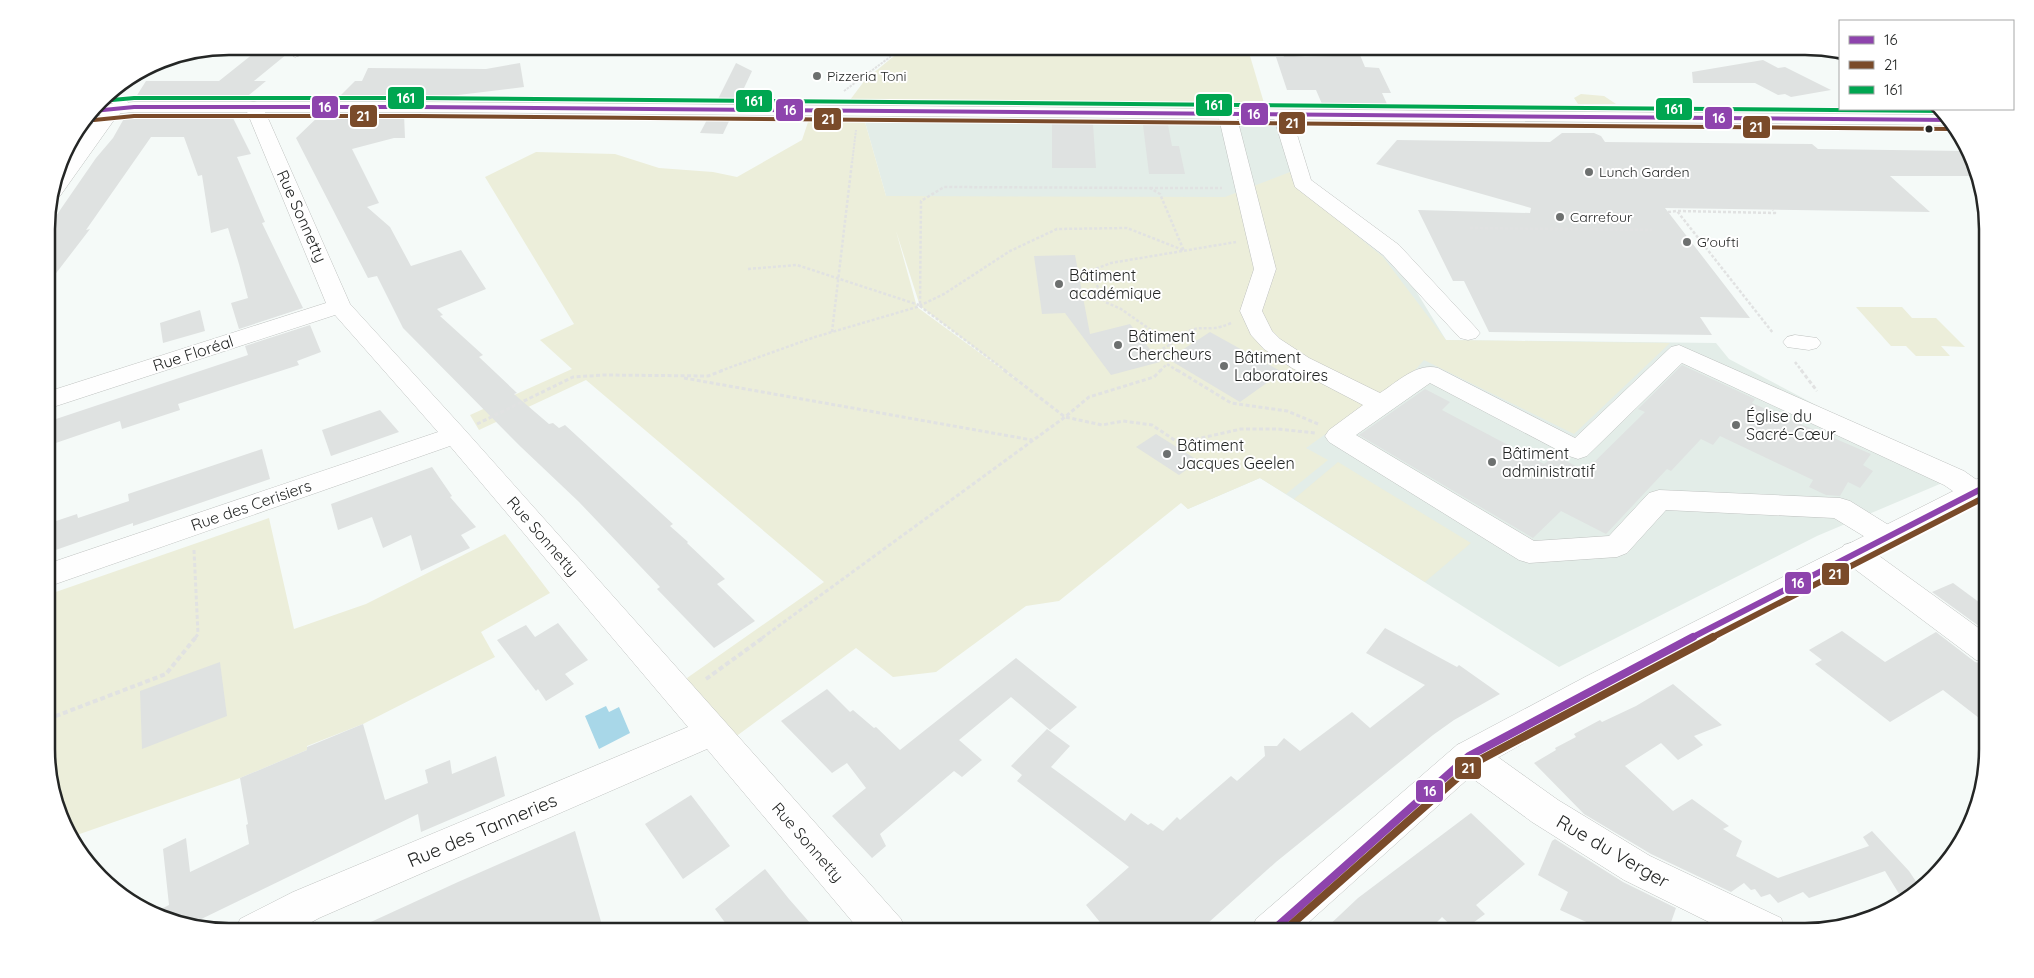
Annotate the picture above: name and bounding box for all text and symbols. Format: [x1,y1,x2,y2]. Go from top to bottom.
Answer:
legend [1839,20,2014,110]
text: 16 [1884,30,1898,49]
text: 21 [1884,55,1898,74]
place label: Pizzeria Toni [827,67,907,85]
marker: Pizzeria Toni [811,70,823,82]
text: 161 [1884,80,1903,99]
line badge: 161 [387,86,425,110]
text: 161 [397,89,415,107]
line badge: 161 [735,89,773,113]
text: 161 [745,92,763,110]
line badge: 161 [1195,93,1233,117]
line badge: 16 [311,95,339,119]
text: 161 [1205,96,1223,114]
line badge: 161 [1655,97,1693,121]
text: 16 [318,98,332,116]
line badge: 16 [775,98,804,122]
text: 161 [1665,100,1683,118]
text: 16 [783,101,797,119]
line badge: 16 [1240,102,1269,126]
line badge: 21 [349,104,378,128]
text: 16 [1247,105,1261,123]
line badge: 16 [1704,106,1733,130]
text: 21 [356,107,370,125]
line badge: 21 [813,107,842,131]
text: 16 [1712,109,1726,127]
text: 21 [821,110,835,128]
line badge: 21 [1278,111,1306,135]
text: 21 [1285,114,1299,132]
line badge: 21 [1742,115,1771,139]
text: 21 [1749,118,1763,136]
unlabelled marker [1924,124,1934,134]
place label: Lunch Garden [1599,163,1690,181]
marker: Lunch Garden [1583,166,1595,178]
street label: Rue Sonnetty [273,167,331,265]
place label: Carrefour [1570,208,1633,226]
marker: Carrefour [1554,211,1566,223]
place label: G'oufti [1697,233,1739,251]
marker: G'oufti [1681,236,1693,248]
place label: Bâtiment académique [1069,265,1161,303]
marker: Bâtiment académique [1053,278,1065,290]
place label: Bâtiment Chercheurs [1128,326,1212,364]
street label: Rue Floréal [150,331,236,375]
marker: Bâtiment Chercheurs [1112,339,1124,351]
place label: Bâtiment Laboratoires [1234,347,1328,385]
marker: Bâtiment Laboratoires [1218,360,1230,372]
place label: Église du Sacré-Cœur [1746,406,1836,444]
marker: Église du Sacré-Cœur [1730,419,1742,431]
place label: Bâtiment Jacques Geelen [1177,435,1295,473]
place label: Bâtiment administratif [1502,443,1596,481]
marker: Bâtiment Jacques Geelen [1161,448,1173,460]
marker: Bâtiment administratif [1486,456,1498,468]
street label: Rue des Cerisiers [188,475,314,535]
street label: Rue Sonnetty [503,492,583,580]
line badge: 21 [1821,562,1850,586]
text: 21 [1828,565,1842,583]
line badge: 16 [1784,571,1812,595]
text: 16 [1791,574,1805,592]
line badge: 21 [1454,756,1482,780]
text: 21 [1461,759,1475,777]
line badge: 16 [1415,779,1444,803]
text: 16 [1423,782,1437,800]
street label: Rue des Tanneries [403,788,561,872]
street label: Rue Sonnetty [768,798,848,886]
street label: Rue du Verger [1552,809,1674,893]

